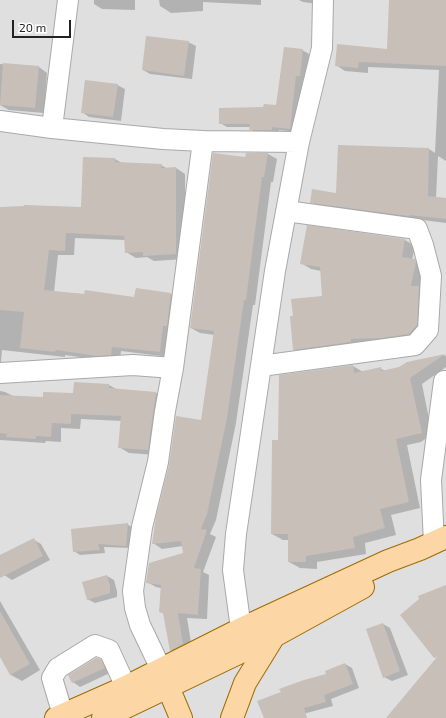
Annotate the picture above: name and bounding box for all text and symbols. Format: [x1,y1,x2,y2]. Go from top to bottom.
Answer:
scale bar [14,12,73,38]
text: 20 m [19,20,46,34]

